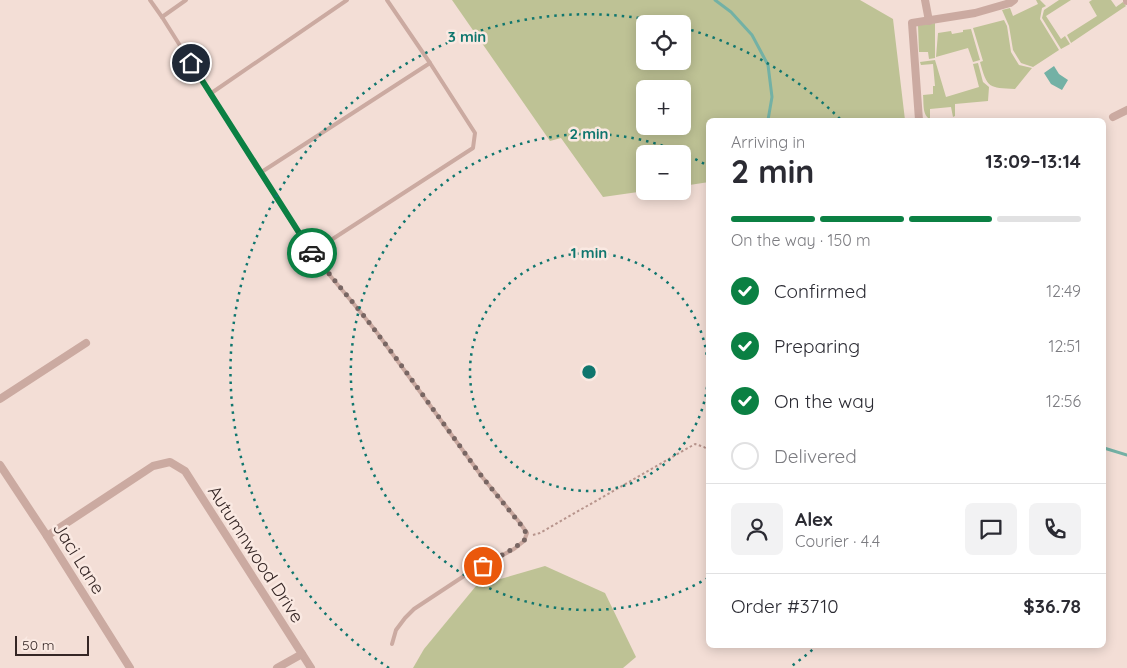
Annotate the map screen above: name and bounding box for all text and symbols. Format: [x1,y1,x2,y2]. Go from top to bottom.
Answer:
map controls [636,15,691,200]
button: locate [636,15,691,70]
text: 3 min [448,27,486,46]
pin [170,42,212,84]
icon: home [177,49,205,77]
button: + [636,80,691,135]
text: 2 min [569,124,609,143]
text: Arriving in [731,132,805,152]
button: − [636,145,691,200]
text: 13:09–13:14 [985,149,1081,173]
text: 2 min [731,151,814,191]
courier [287,228,337,278]
text: On the way · 150 m [731,230,871,250]
icon: car [298,239,326,267]
text: 1 min [571,243,607,262]
icon: check [731,277,759,305]
text: Confirmed [774,279,867,303]
text: 12:49 [1046,281,1081,301]
icon: check [731,332,759,360]
text: Preparing [774,334,860,358]
text: 12:51 [1049,336,1081,356]
centre of rings [580,363,598,381]
icon: check [731,387,759,415]
text: On the way [774,389,875,413]
text: 12:56 [1046,391,1081,411]
text: Delivered [774,444,857,468]
street label: Autumnwood Drive [203,481,309,627]
button: person [731,503,783,555]
button: chat [965,503,1017,555]
button: phone [1029,503,1081,555]
text: Alex [795,507,833,531]
street label: Jaci Lane [48,518,110,598]
text: Courier · 4.4 [795,531,880,551]
pin [462,545,504,587]
icon: bag [469,552,497,580]
text: Order #3710 [731,594,839,618]
text: $36.78 [1023,594,1081,618]
scale bar [15,633,89,656]
text: 50 m [22,636,55,654]

